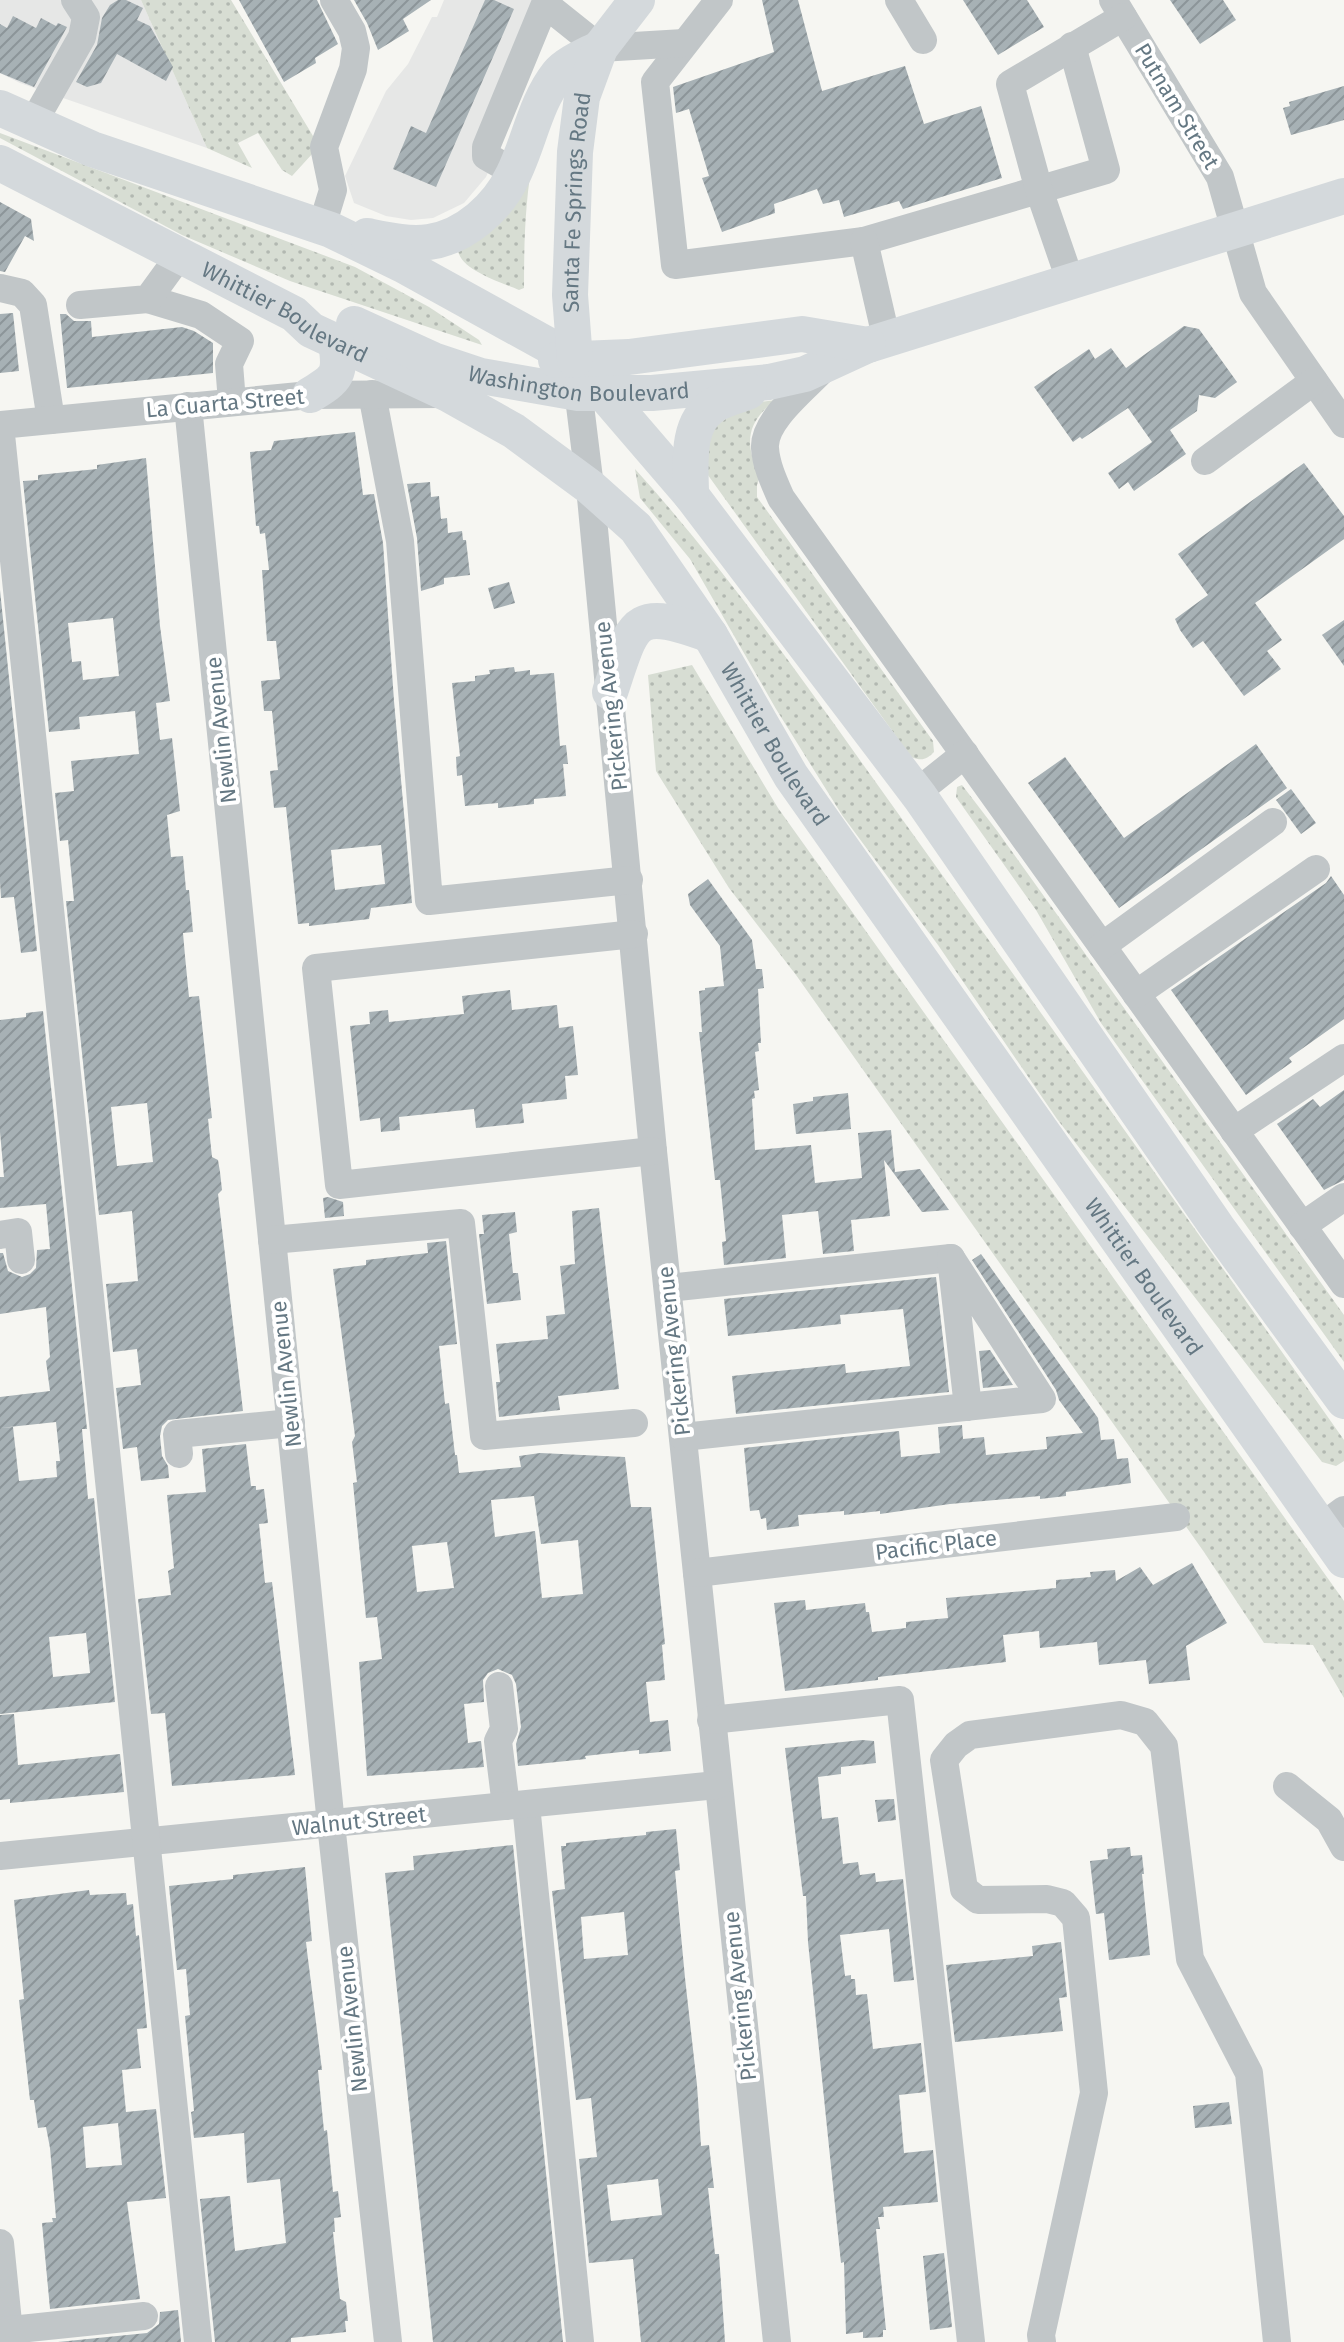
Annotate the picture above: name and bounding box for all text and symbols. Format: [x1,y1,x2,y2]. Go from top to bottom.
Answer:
street label: Putnam Street [1129,38,1225,174]
street label: Santa Fe Springs Road [556,90,596,314]
street label: Whittier Boulevard [197,255,372,368]
street label: Washington Boulevard [464,359,691,407]
street label: La Cuarta Street [145,383,305,423]
street label: Pickering Avenue [589,620,633,792]
street label: Newlin Avenue [200,655,242,805]
street label: Whittier Boulevard [715,658,835,831]
street label: Whittier Boulevard [1079,1193,1209,1361]
street label: Pickering Avenue [652,1265,696,1437]
street label: Newlin Avenue [265,1299,307,1449]
street label: Pacific Place [874,1524,998,1566]
street label: Walnut Street [291,1801,428,1841]
street label: Pickering Avenue [718,1910,762,2082]
street label: Newlin Avenue [331,1944,373,2094]

